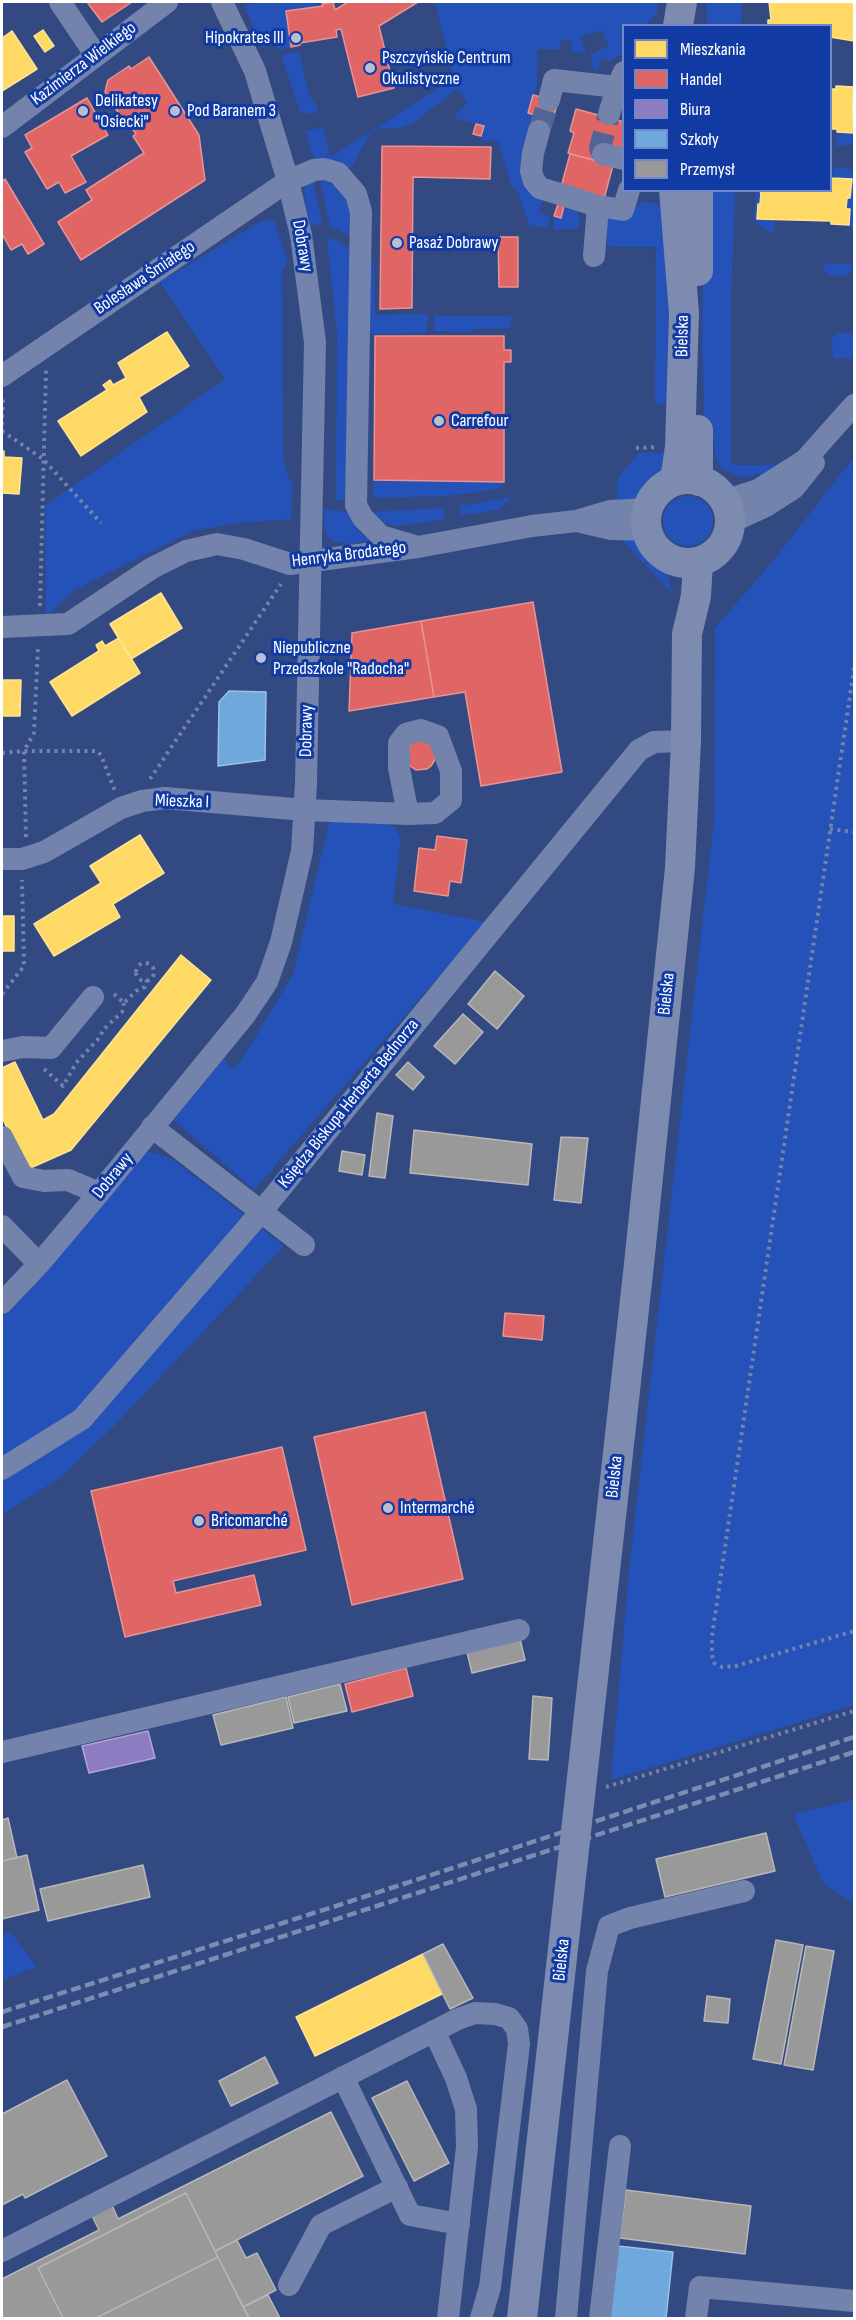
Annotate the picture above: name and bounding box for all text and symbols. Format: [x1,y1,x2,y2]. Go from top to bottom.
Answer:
street label: Kazimierza Wielkiego [27,17,141,111]
legend [622,24,832,192]
place label: Hipokrates III [205,27,284,49]
marker: Hipokrates III [289,31,303,45]
text: Mieszkania [680,39,746,60]
place label: Pszczyńskie Centrum Okulistyczne [382,47,510,90]
marker: Pszczyńskie Centrum Okulistyczne [363,61,377,75]
text: Handel [680,69,722,90]
place label: Delikatesy "Osiecki" [95,90,158,132]
text: Biura [680,99,711,120]
place label: Pod Baranem 3 [187,100,276,122]
marker: Delikatesy "Osiecki" [76,104,90,118]
marker: Pod Baranem 3 [168,104,182,118]
text: Szkoły [680,129,719,150]
text: Przemysł [680,159,735,180]
street label: Dobrawy [287,218,317,274]
place label: Pasaż Dobrawy [409,232,499,254]
street label: Bolesława Śmiałego [90,236,200,320]
marker: Pasaż Dobrawy [390,236,404,250]
street label: Bielska [672,315,694,357]
place label: Carrefour [451,410,509,432]
marker: Carrefour [432,414,446,428]
street label: Henryka Brodatego [291,537,407,573]
place label: Niepubliczne Przedszkole "Radocha" [273,637,409,680]
marker: Niepubliczne Przedszkole "Radocha" [254,651,268,665]
street label: Dobrawy [296,705,318,757]
street label: Mieszka I [155,790,209,814]
street label: Bielska [654,972,680,1016]
street label: Księdza Biskupa Herberta Bednorza [274,1015,424,1193]
street label: Dobrawy [88,1149,138,1203]
street label: Bielska [602,1455,628,1499]
place label: Intermarché [400,1497,475,1519]
marker: Intermarché [381,1501,395,1515]
place label: Bricomarché [211,1510,288,1532]
marker: Bricomarché [192,1514,206,1528]
street label: Bielska [549,1938,575,1982]

